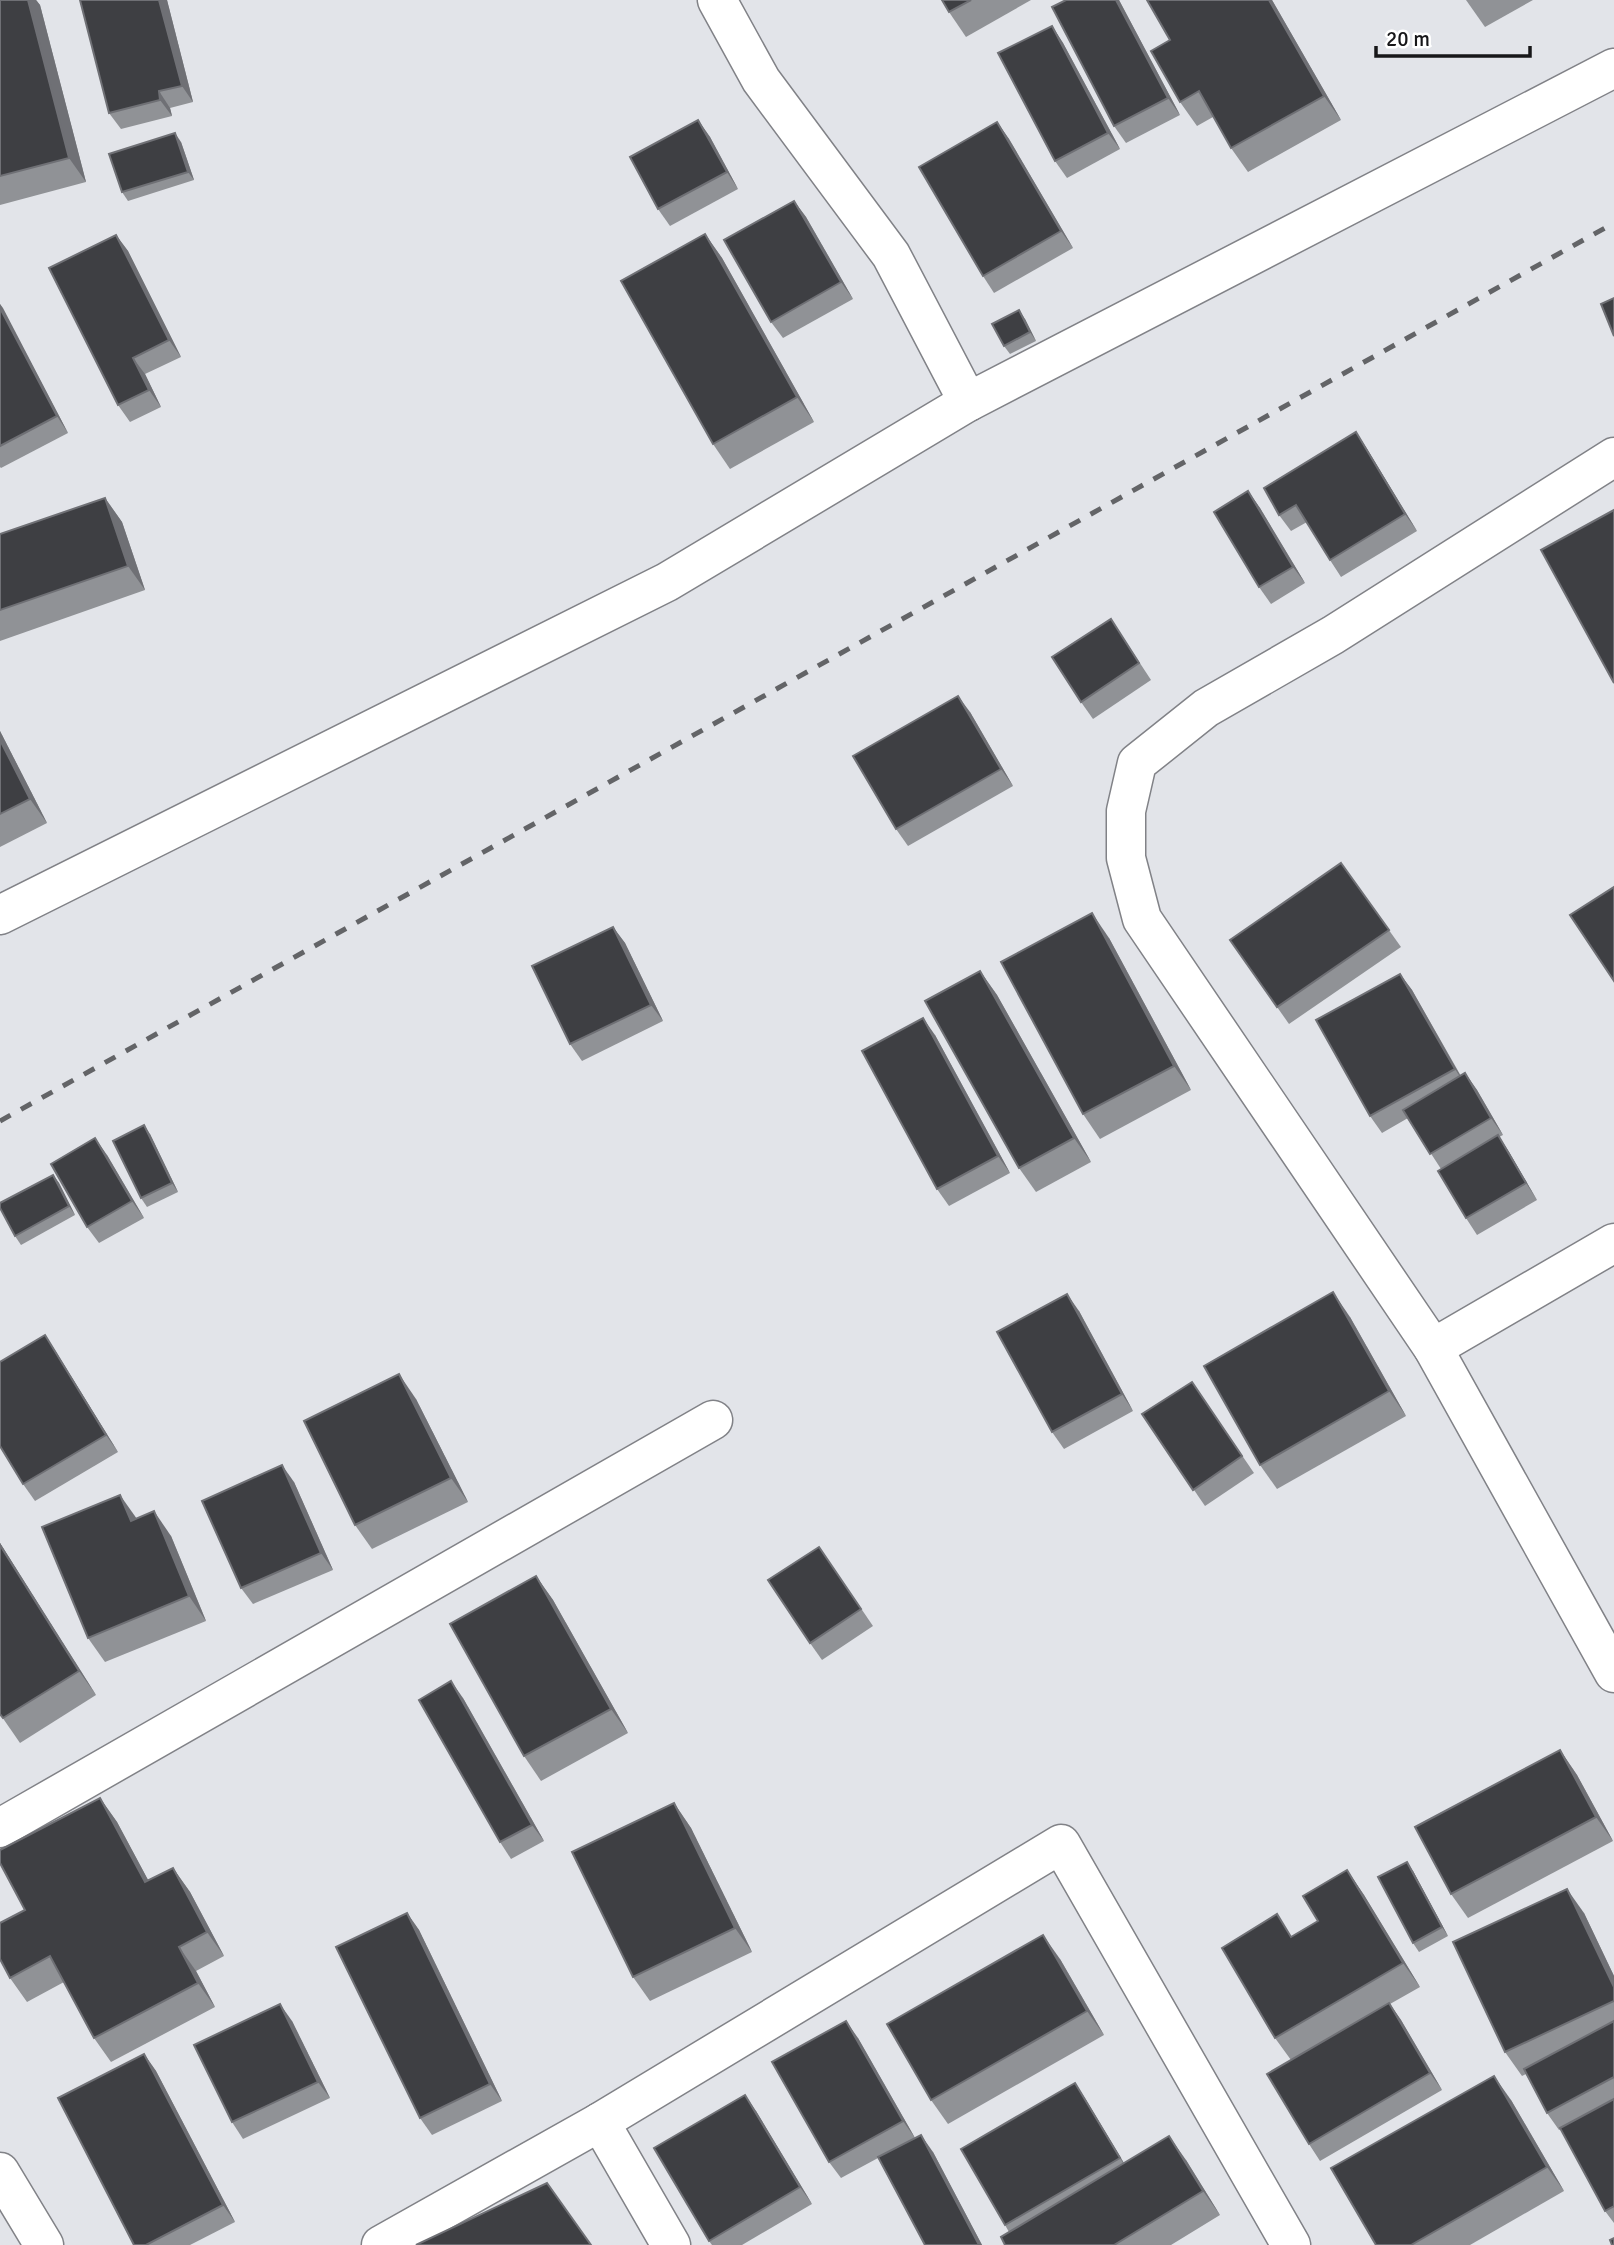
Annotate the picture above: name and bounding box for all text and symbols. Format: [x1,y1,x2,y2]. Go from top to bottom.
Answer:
scale bar [1376,14,1530,58]
text: 20 m [1386,26,1430,52]

